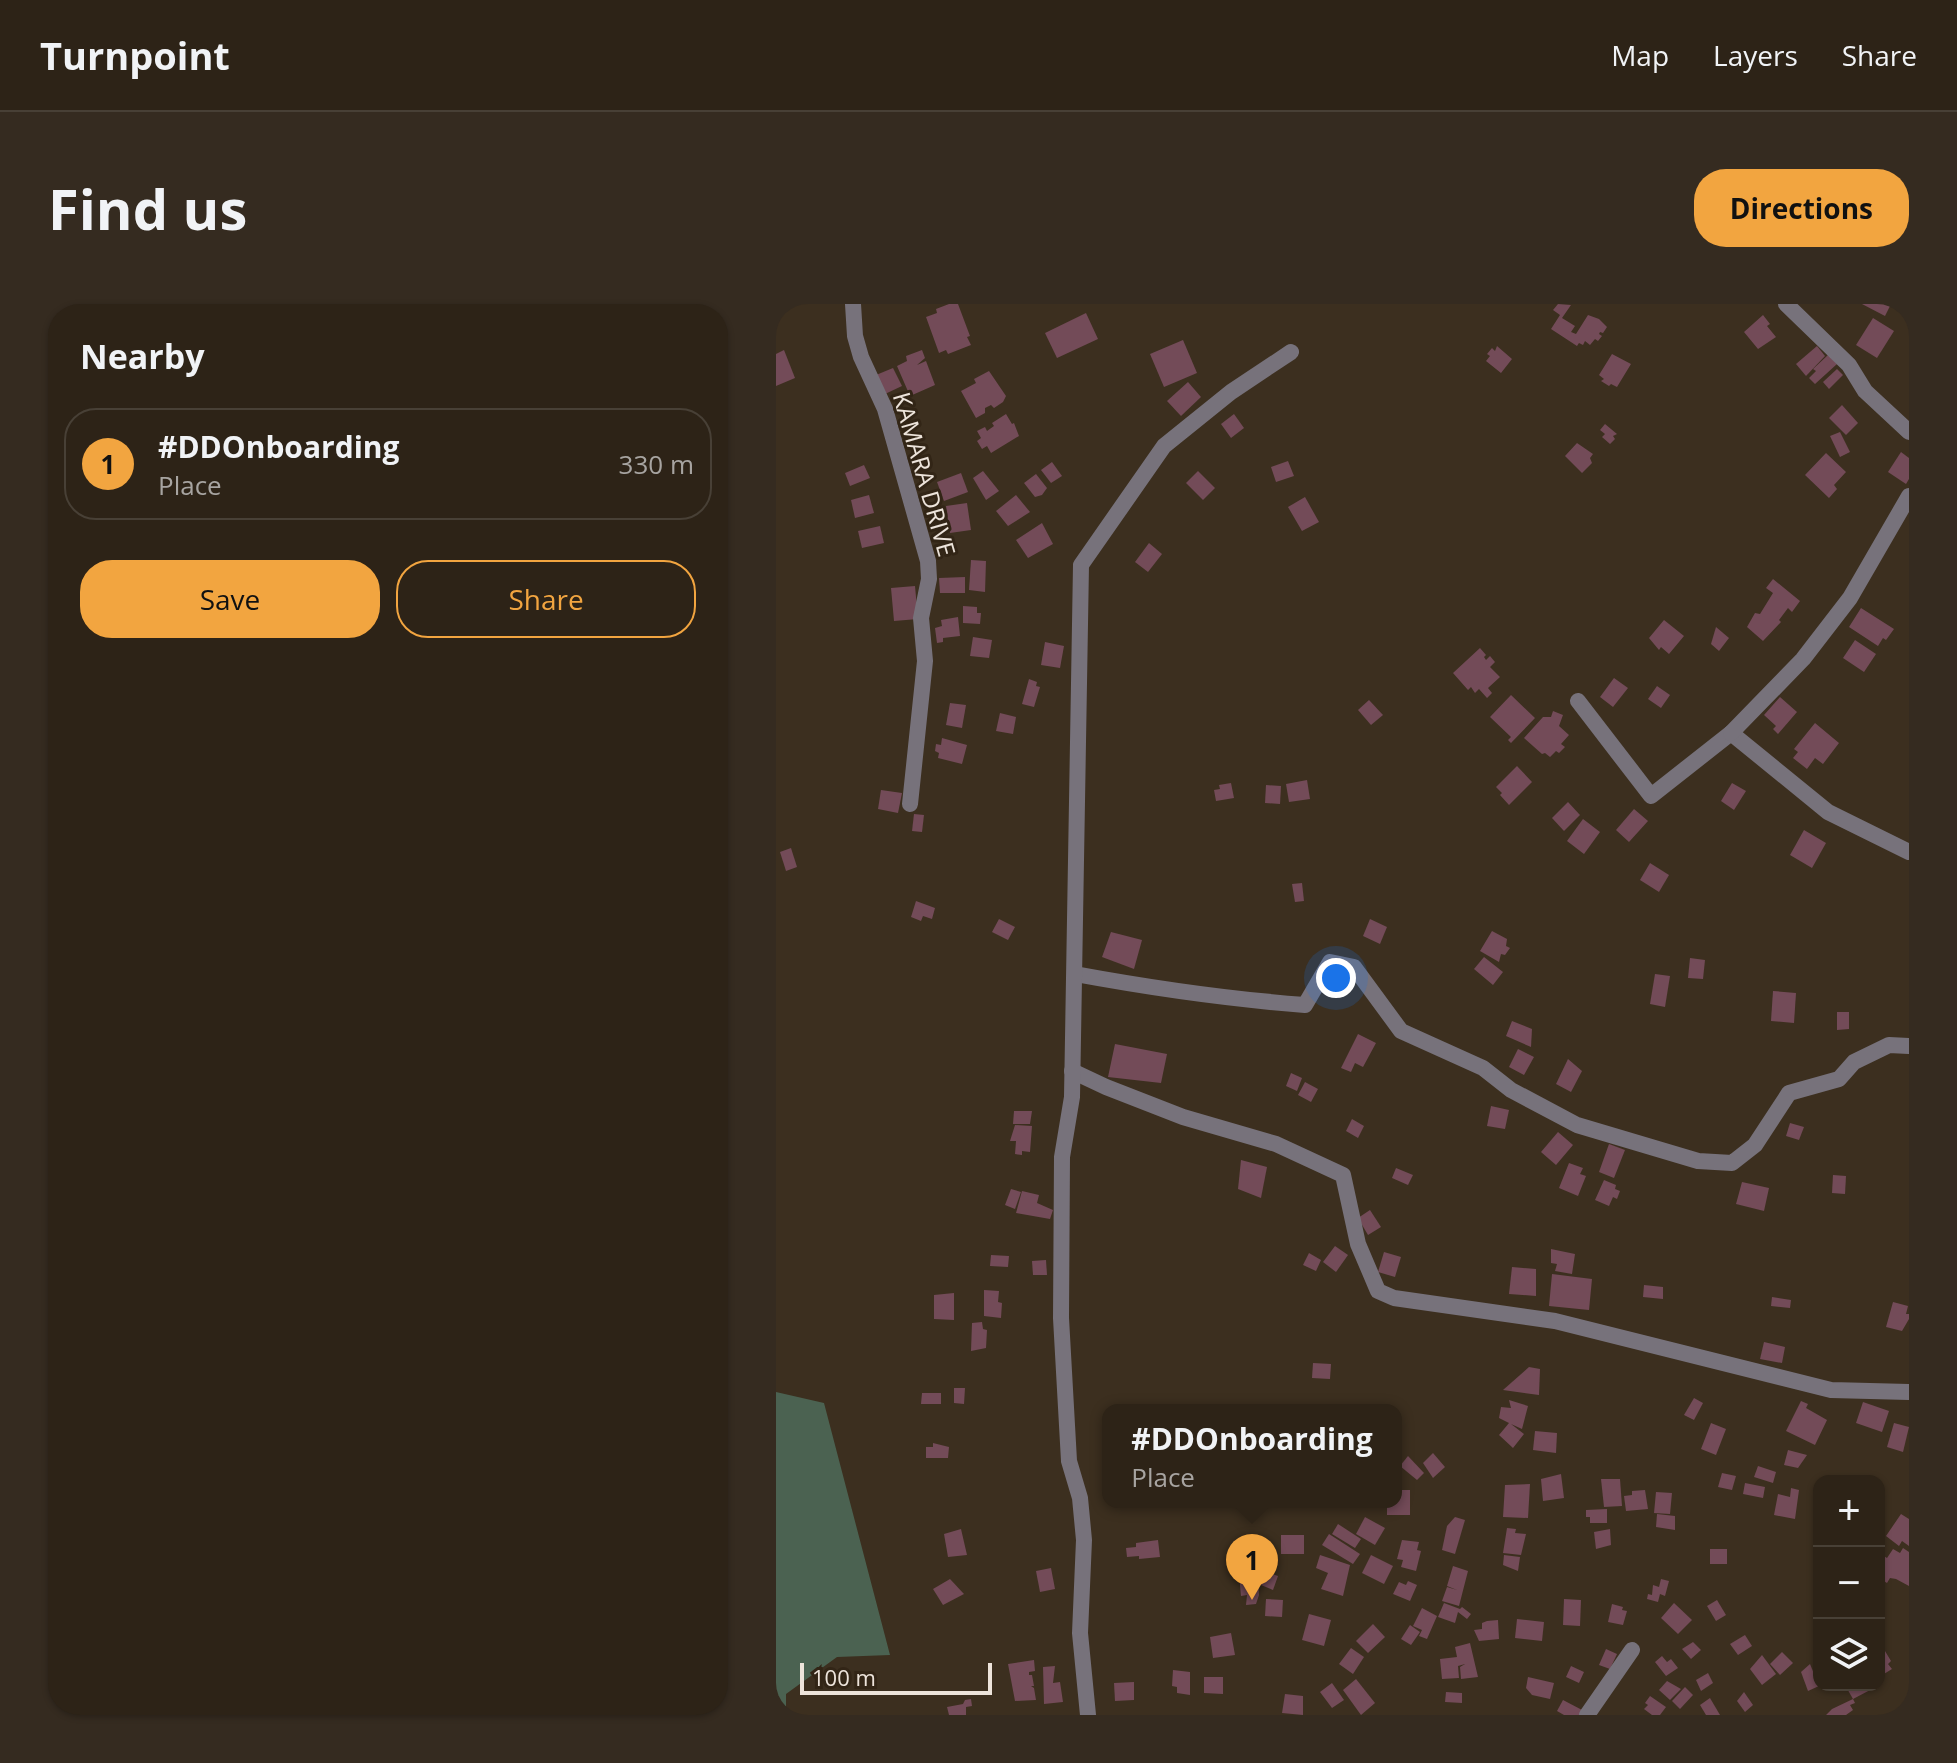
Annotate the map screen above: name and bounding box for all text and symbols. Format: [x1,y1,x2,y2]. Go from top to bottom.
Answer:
text: Turnpoint [40,29,230,81]
text: Map [1611,36,1669,74]
text: Layers [1713,36,1798,74]
text: Share [1842,36,1917,74]
button: Directions [1694,169,1909,247]
text: Find us [48,170,247,246]
text: Nearby [80,333,205,379]
street label: KAMARA DRIVE [886,388,964,560]
text: #DDOnboarding [158,426,400,467]
text: 1 [101,446,115,482]
text: 330 m [619,446,694,482]
text: Place [158,467,222,503]
button: Save [80,560,380,638]
button: Share [396,560,696,638]
your location [1316,958,1356,998]
popup [1102,1404,1402,1508]
text: #DDOnboarding [1131,1418,1373,1459]
text: Place [1131,1459,1195,1495]
map controls [1813,1475,1885,1691]
button: + [1813,1475,1885,1547]
pin: 1 [1226,1534,1278,1600]
button: − [1813,1547,1885,1619]
button: layers [1813,1619,1885,1691]
scale bar [800,1659,992,1695]
text: 100 m [812,1662,876,1692]

